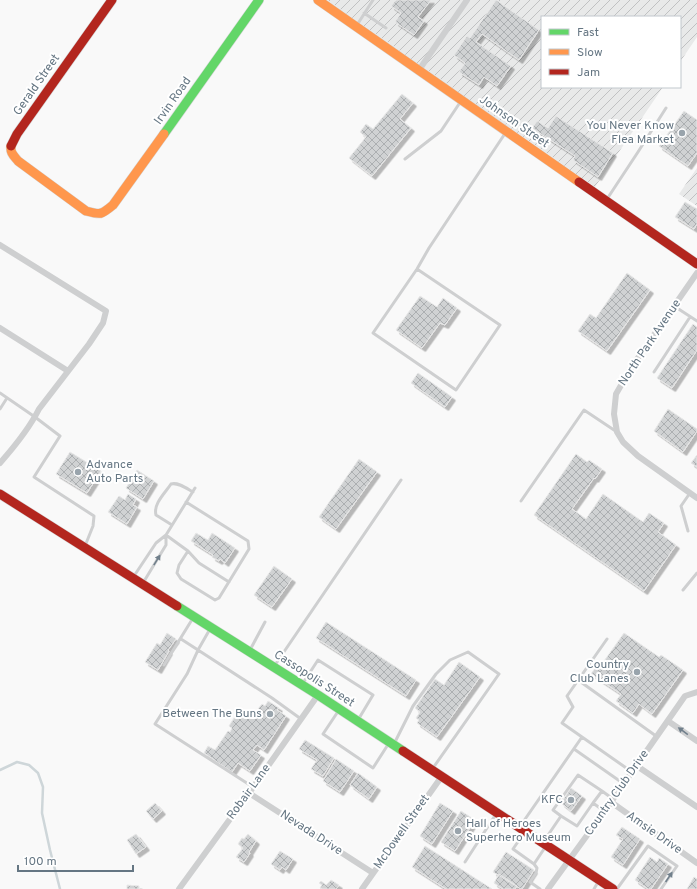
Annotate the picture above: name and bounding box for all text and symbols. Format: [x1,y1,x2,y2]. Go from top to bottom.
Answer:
legend [541,16,681,88]
text: Fast [577,25,599,41]
text: Slow [577,45,603,61]
street label: Gerald Street [10,51,64,119]
text: Jam [577,65,600,81]
street label: Irvin Road [151,74,195,128]
street label: Johnson Street [476,92,552,152]
place label: You Never Know Flea Market [586,118,674,148]
marker: You Never Know Flea Market [677,128,687,138]
street label: North Park Avenue [615,297,685,389]
place label: Advance Auto Parts [86,457,143,487]
marker: Advance Auto Parts [73,467,83,477]
one-way arrow [153,554,160,566]
street label: Cassopolis Street [271,647,357,711]
place label: Country Club Lanes [570,657,629,687]
marker: Country Club Lanes [632,667,642,677]
place label: Between The Buns [162,706,262,722]
marker: Between The Buns [265,709,275,719]
one-way arrow [677,727,688,735]
street label: Country Club Drive [581,747,653,839]
street label: Robair Lane [224,761,274,823]
street label: McDowell Street [370,792,434,872]
place label: KFC [541,792,563,808]
marker: KFC [566,795,576,805]
street label: Nevada Drive [277,807,345,859]
street label: Amsie Drive [623,808,685,858]
place label: Hall of Heroes Superhero Museum [466,816,571,846]
marker: Hall of Heroes Superhero Museum [453,826,463,836]
scale bar [18,847,133,873]
text: 100 m [24,854,57,870]
one-way arrow [665,872,673,883]

